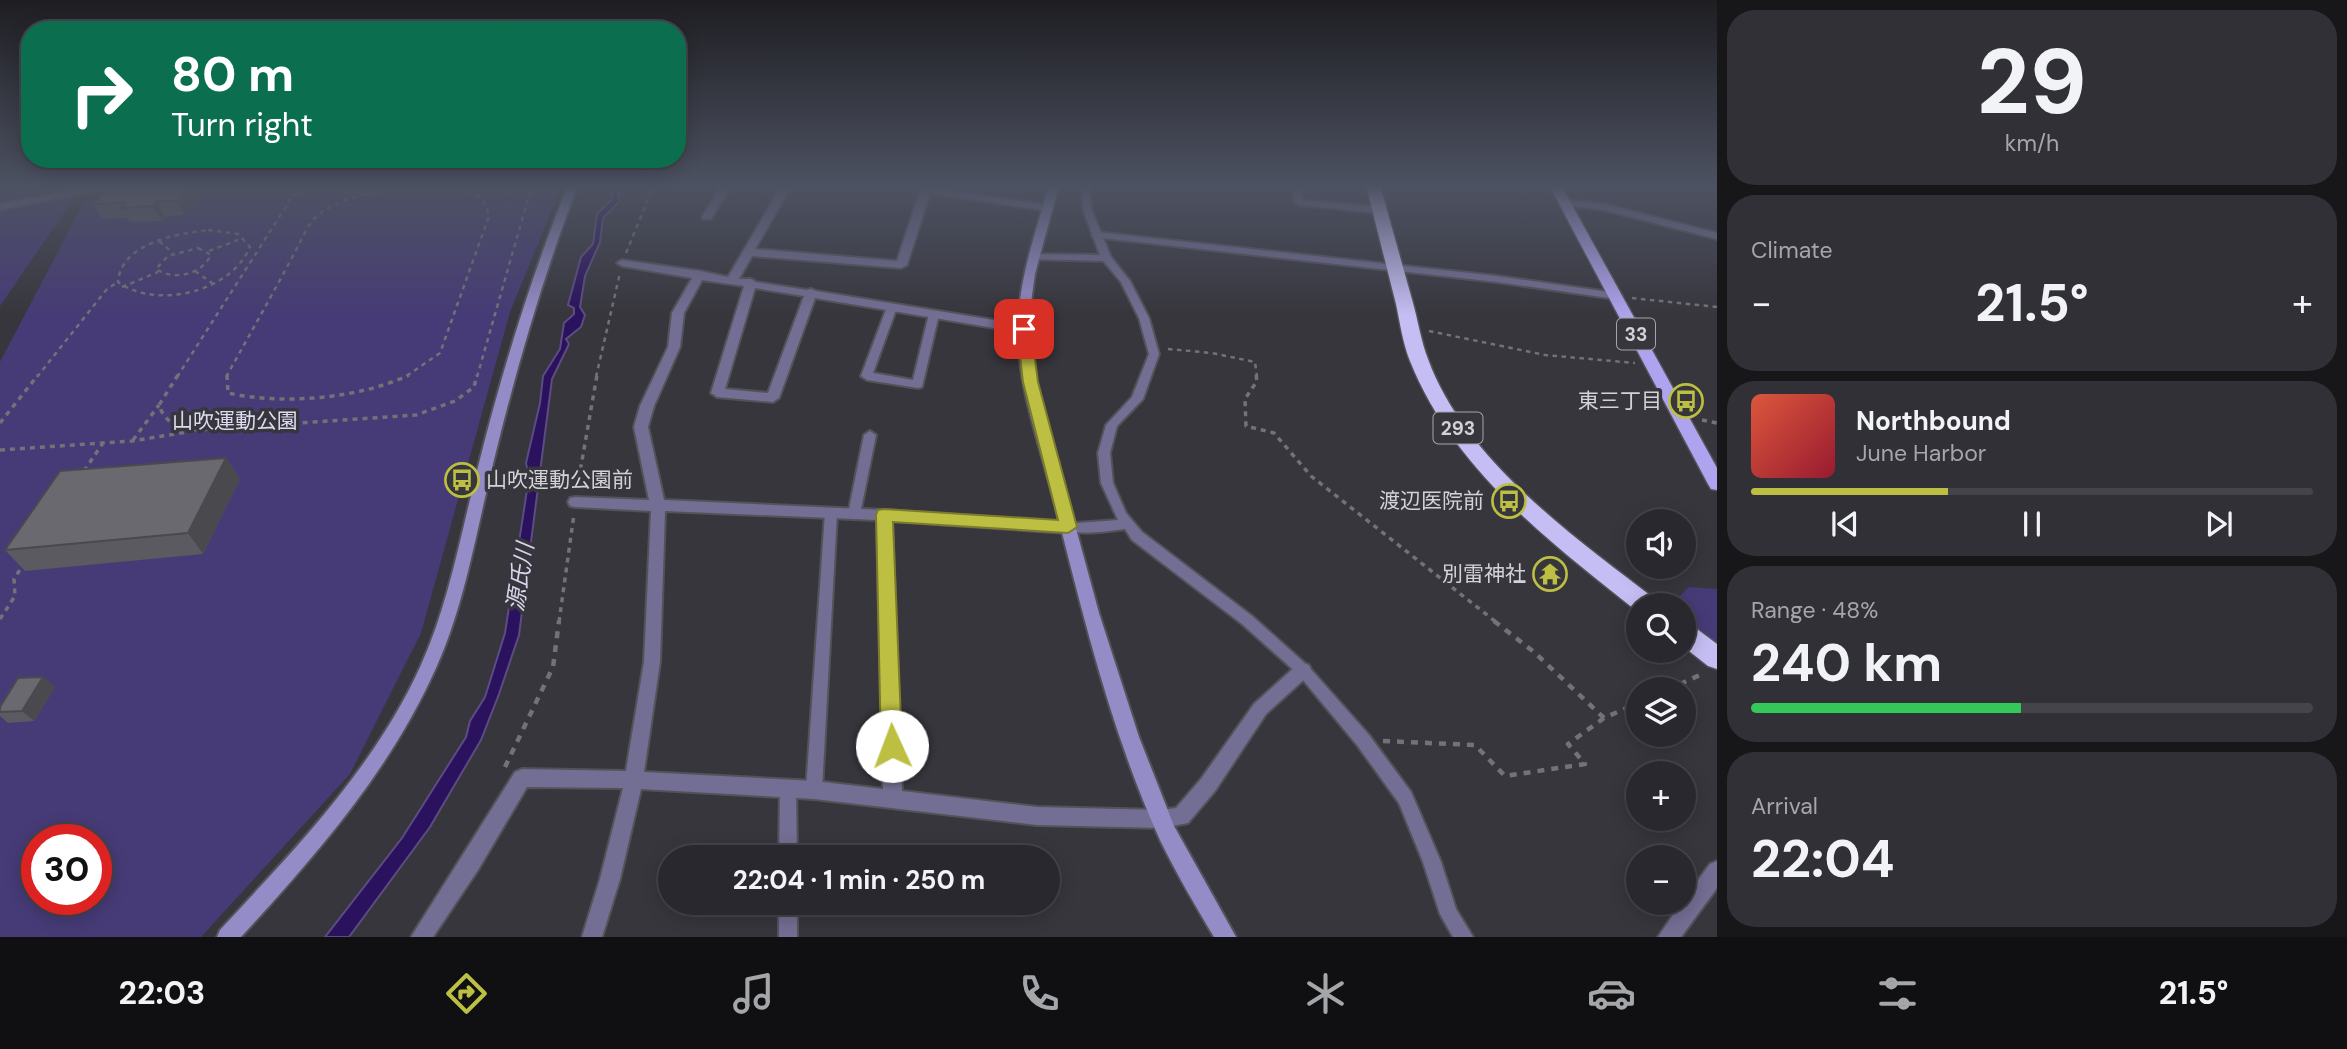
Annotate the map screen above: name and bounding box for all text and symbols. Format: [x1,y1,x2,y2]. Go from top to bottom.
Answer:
text: 29 [1977,23,2087,141]
text: 80 m [171,42,294,106]
icon: right [56,49,147,140]
text: Turn right [171,104,313,146]
text: km/h [2005,128,2059,158]
text: Climate [1751,235,1833,265]
text: 21.5° [1975,269,2089,337]
text: − [1751,278,1772,328]
text: + [2292,278,2313,328]
pin [994,299,1054,359]
icon: arrive [1005,310,1043,348]
road number: 33 [1617,318,1655,350]
bus stop icon: 東三丁目 [1667,382,1705,420]
place label: 東三丁目 [1578,387,1662,415]
text: Northbound [1856,404,2011,438]
park label: 山吹運動公園 [172,407,298,435]
road number: 293 [1434,412,1482,444]
text: June Harbor [1856,438,1986,468]
bus stop icon: 山吹運動公園前 [443,461,481,499]
place label: 山吹運動公園前 [486,466,633,494]
bus stop icon: 渡辺医院前 [1490,482,1528,520]
place label: 渡辺医院前 [1379,487,1484,515]
icon: previous [1826,505,1864,543]
icon: pause [2013,505,2051,543]
icon: next [2200,505,2238,543]
map controls [1626,509,1696,915]
button: sound [1626,509,1696,579]
water label: 源氏川 [500,538,541,613]
temple icon: 別雷神社 [1531,555,1569,593]
place label: 別雷神社 [1442,560,1526,588]
button: search [1626,593,1696,663]
text: Range · 48% [1751,595,1878,625]
text: 240 km [1751,629,1942,697]
button: layers [1626,677,1696,747]
position arrow [855,709,929,783]
button: + [1626,761,1696,831]
text: Arrival [1751,791,1818,821]
speed limit sign: 30 [21,824,112,915]
text: 22:04 [1751,825,1895,893]
button: − [1626,845,1696,915]
text: 22:04 · 1 min · 250 m [733,863,985,897]
icon: directions [442,969,491,1018]
icon: music [729,969,778,1018]
icon: phone [1015,969,1064,1018]
icon: climate [1301,969,1350,1018]
icon: car [1587,969,1636,1018]
icon: filters [1873,969,1922,1018]
text: 22:03 [119,972,205,1014]
text: 21.5° [2159,972,2228,1014]

